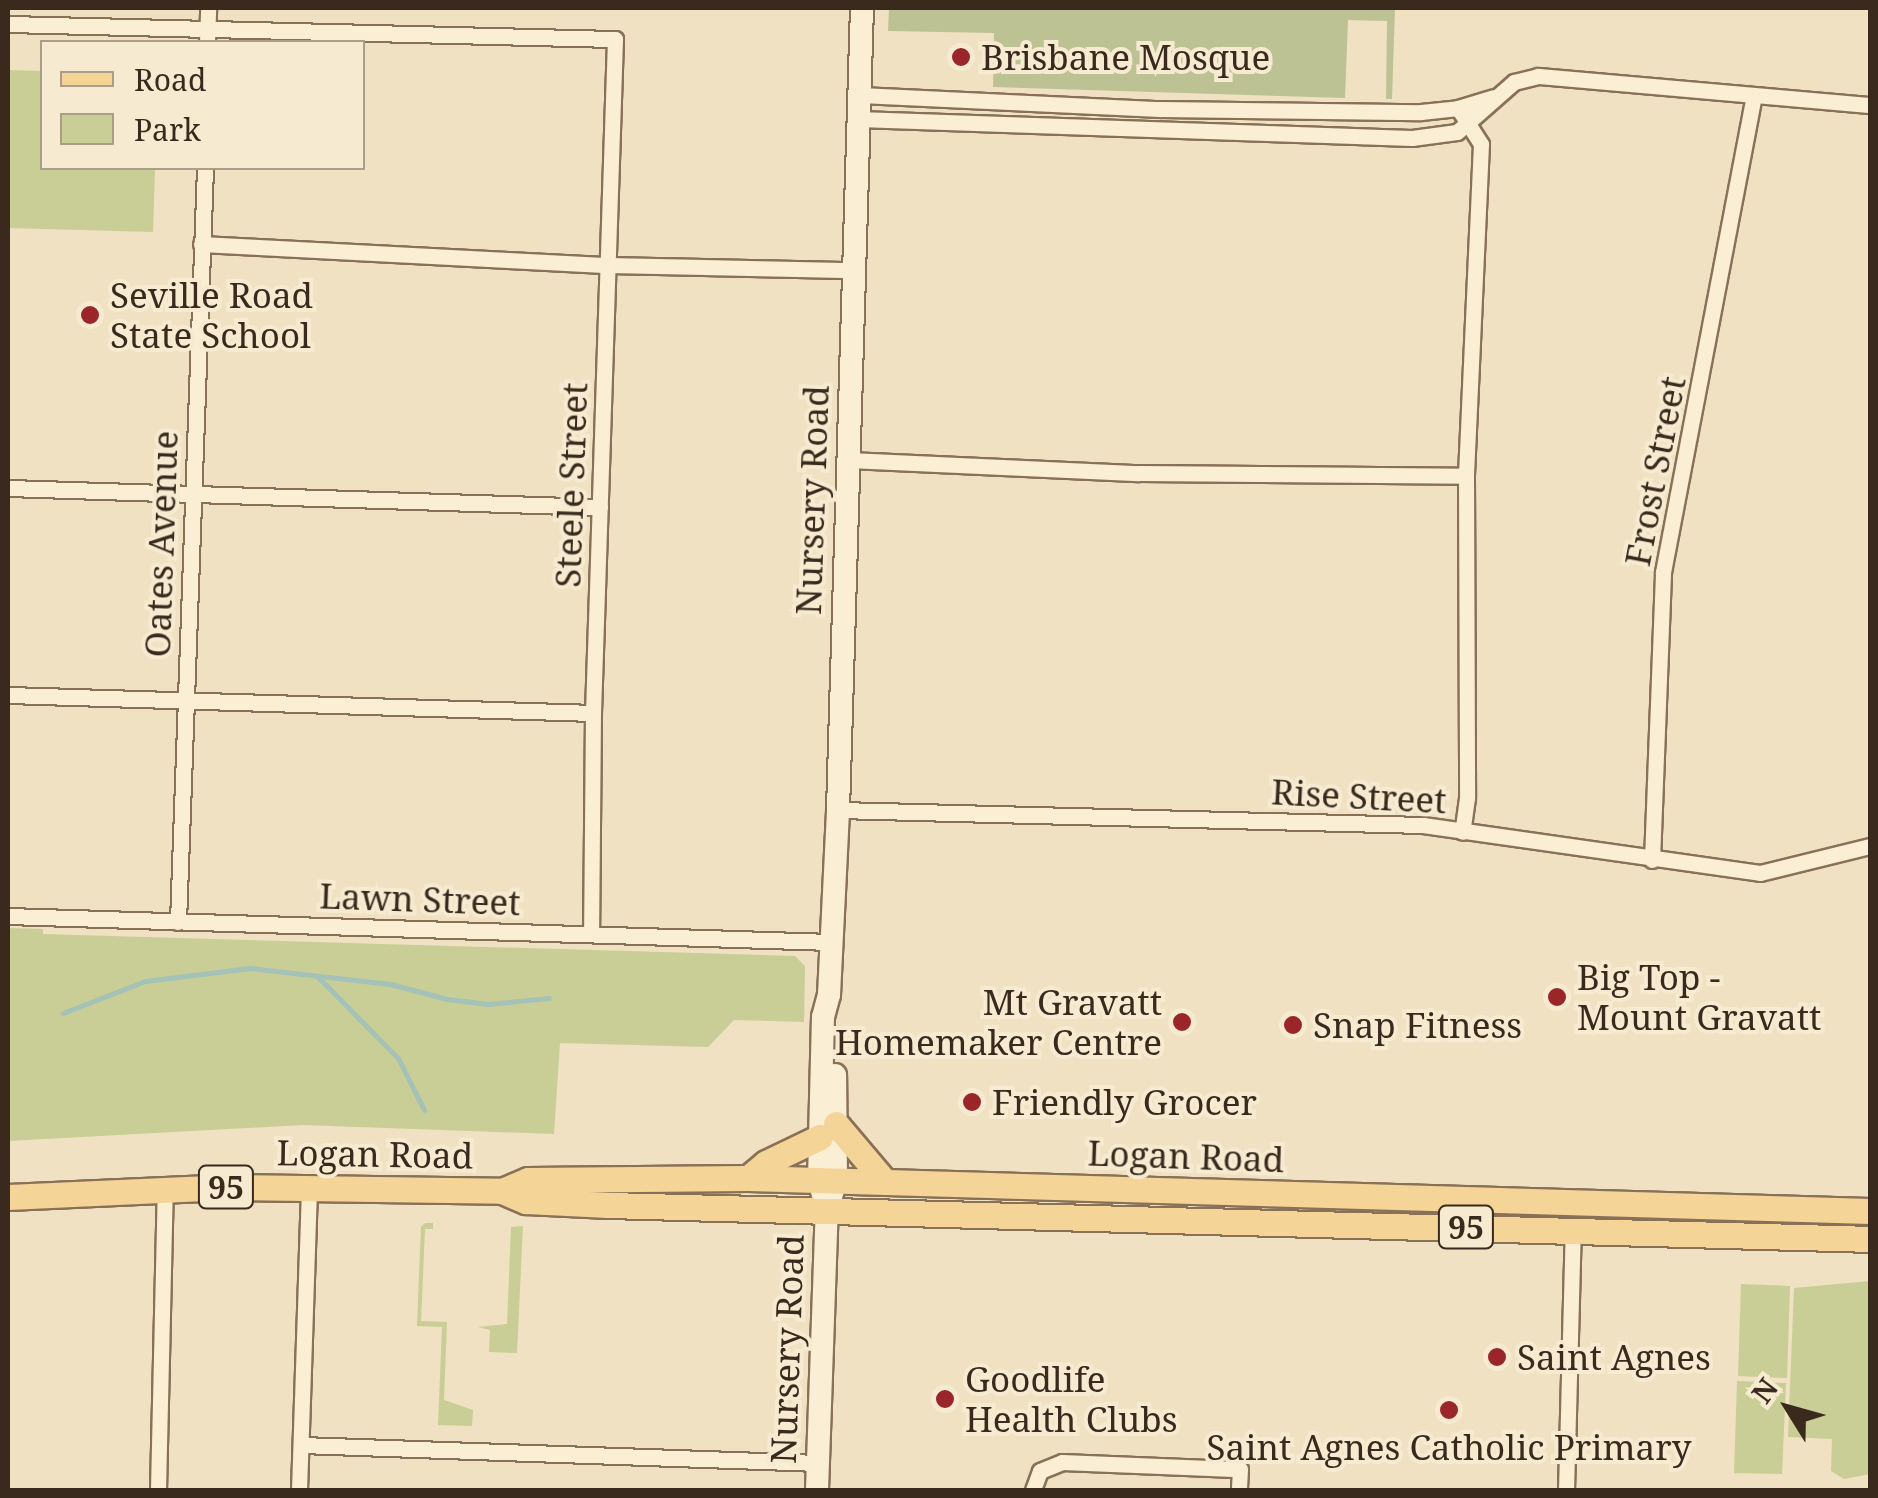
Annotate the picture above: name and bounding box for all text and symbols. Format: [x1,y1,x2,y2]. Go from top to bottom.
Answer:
place label: Brisbane Mosque [981,36,1270,78]
legend [40,40,365,170]
marker: Brisbane Mosque [950,46,972,68]
text: Road [134,59,206,100]
text: Park [134,109,201,150]
place label: Seville Road State School [110,274,313,356]
marker: Seville Road State School [79,304,101,326]
street label: Frost Street [1616,373,1694,569]
street label: Steele Street [546,382,596,588]
street label: Nursery Road [787,385,837,615]
street label: Oates Avenue [136,430,186,658]
street label: Rise Street [1270,770,1448,822]
street label: Lawn Street [319,875,521,923]
place label: Big Top - Mount Gravatt [1577,956,1821,1038]
place label: Mt Gravatt Homemaker Centre [835,981,1162,1063]
marker: Big Top - Mount Gravatt [1546,986,1568,1008]
place label: Snap Fitness [1313,1004,1522,1046]
marker: Mt Gravatt Homemaker Centre [1171,1011,1193,1033]
marker: Snap Fitness [1282,1014,1304,1036]
place label: Friendly Grocer [992,1081,1257,1123]
marker: Friendly Grocer [961,1091,983,1113]
street label: Logan Road [276,1131,474,1177]
street label: Logan Road [1087,1132,1285,1180]
road number: 95 [196,1160,256,1214]
road number: 95 [1436,1200,1496,1254]
street label: Nursery Road [762,1234,812,1464]
place label: Saint Agnes [1517,1336,1711,1378]
marker: Saint Agnes [1486,1346,1508,1368]
place label: Goodlife Health Clubs [965,1358,1178,1440]
north arrow [1738,1358,1838,1458]
text: N [1742,1370,1786,1410]
marker: Goodlife Health Clubs [934,1388,956,1410]
marker: Saint Agnes Catholic Primary [1438,1399,1460,1421]
place label: Saint Agnes Catholic Primary [1206,1426,1692,1468]

